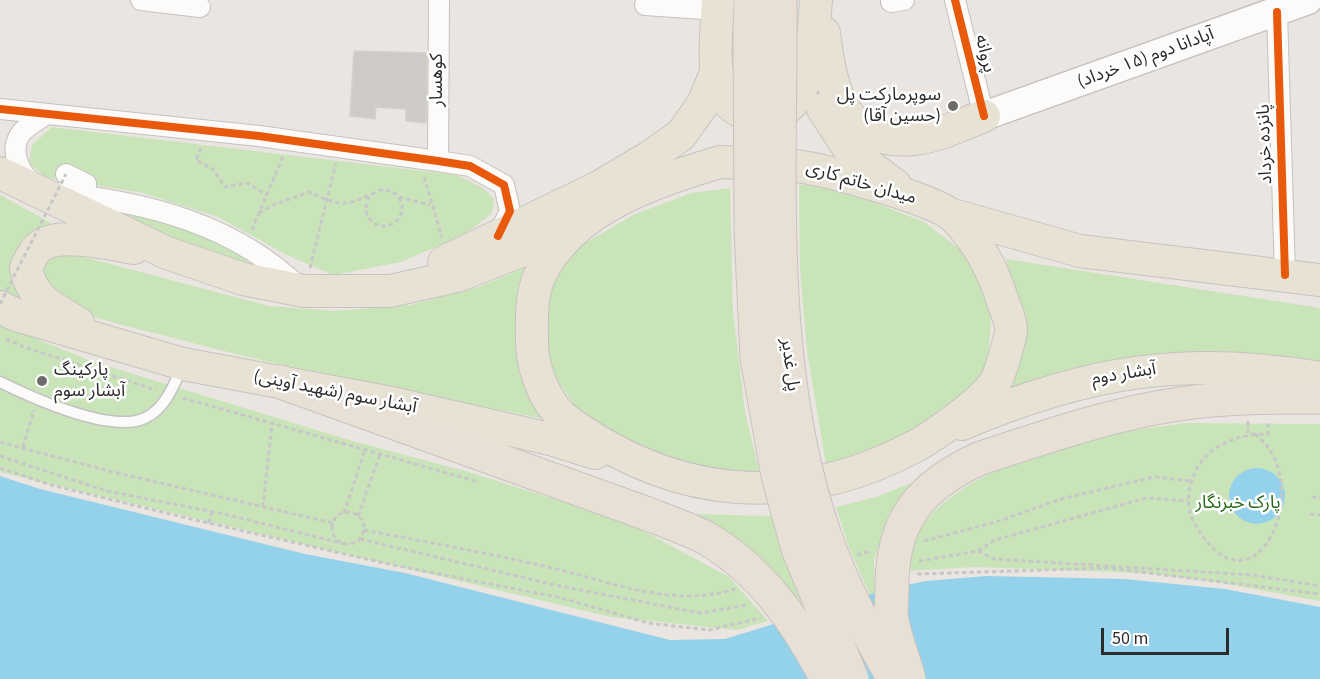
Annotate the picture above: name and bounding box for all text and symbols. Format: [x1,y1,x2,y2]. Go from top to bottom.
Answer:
street label: آپادانا دوم (۱۵ خرداد) [1075,24,1217,94]
street label: پروانه [969,33,999,75]
street label: کوهسار [427,53,449,107]
place label: سوپرمارکت پل (حسین آقا) [837,85,941,128]
marker: سوپرمارکت پل (حسین آقا) [946,99,960,113]
street label: پانزده خرداد [1254,104,1278,184]
street label: میدان خاتم کاری [803,158,919,210]
street label: پل غدیر [775,337,803,393]
street label: آبشار دوم [1090,359,1158,391]
place label: پارکینگ آبشار سوم [54,360,125,403]
street label: آبشار سوم (شهید آوینی) [252,367,418,419]
marker: پارکینگ آبشار سوم [35,374,49,388]
park label: پارک خبرنگار [1195,493,1281,515]
scale bar [1104,616,1232,654]
text: 50 m [1112,626,1148,651]

